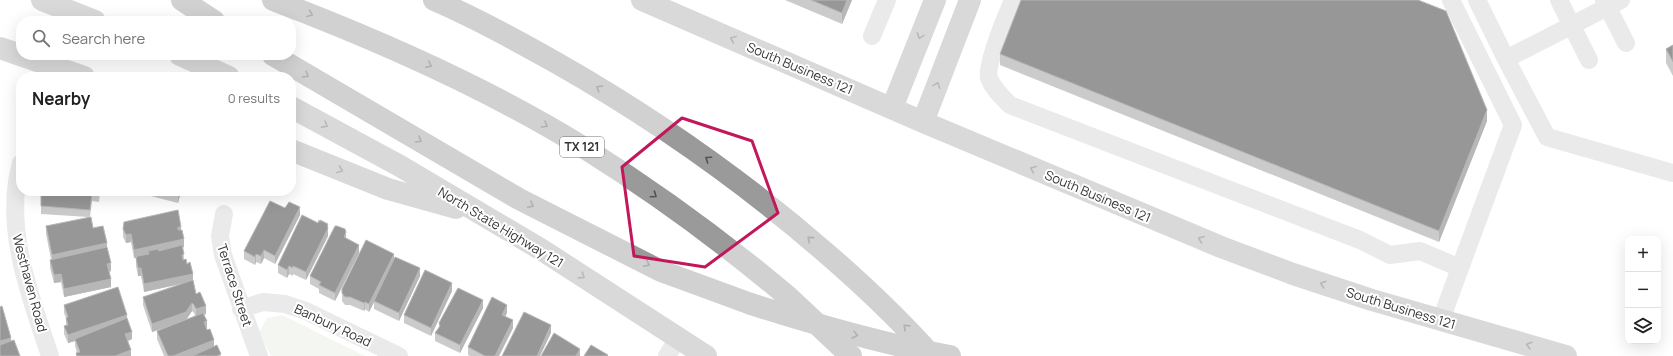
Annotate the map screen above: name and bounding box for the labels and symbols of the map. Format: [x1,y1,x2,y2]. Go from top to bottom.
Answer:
one-way arrow [306,10,313,18]
one-way arrow [917,33,925,40]
one-way arrow [730,36,737,44]
street label: South Business 121 [744,38,856,98]
one-way arrow [425,60,432,68]
one-way arrow [302,70,309,77]
one-way arrow [932,82,940,89]
one-way arrow [596,85,603,93]
one-way arrow [321,121,328,128]
one-way arrow [540,121,548,128]
one-way arrow [415,136,422,143]
road number: TX 121 [560,137,604,157]
one-way arrow [705,157,712,164]
one-way arrow [337,165,344,173]
one-way arrow [1029,165,1036,173]
street label: South Business 121 [1042,166,1154,226]
street label: North State Highway 121 [435,182,567,272]
one-way arrow [650,190,657,197]
one-way arrow [527,200,535,208]
street label: Westhaven Road [8,232,52,334]
one-way arrow [1198,236,1205,244]
one-way arrow [808,237,815,244]
street label: Terrace Street [213,241,257,329]
one-way arrow [643,259,650,267]
one-way arrow [578,271,585,279]
one-way arrow [1320,280,1327,289]
street label: South Business 121 [1344,283,1458,333]
street label: Banbury Road [291,299,375,351]
one-way arrow [903,324,911,332]
one-way arrow [852,331,858,339]
one-way arrow [1525,341,1532,350]

